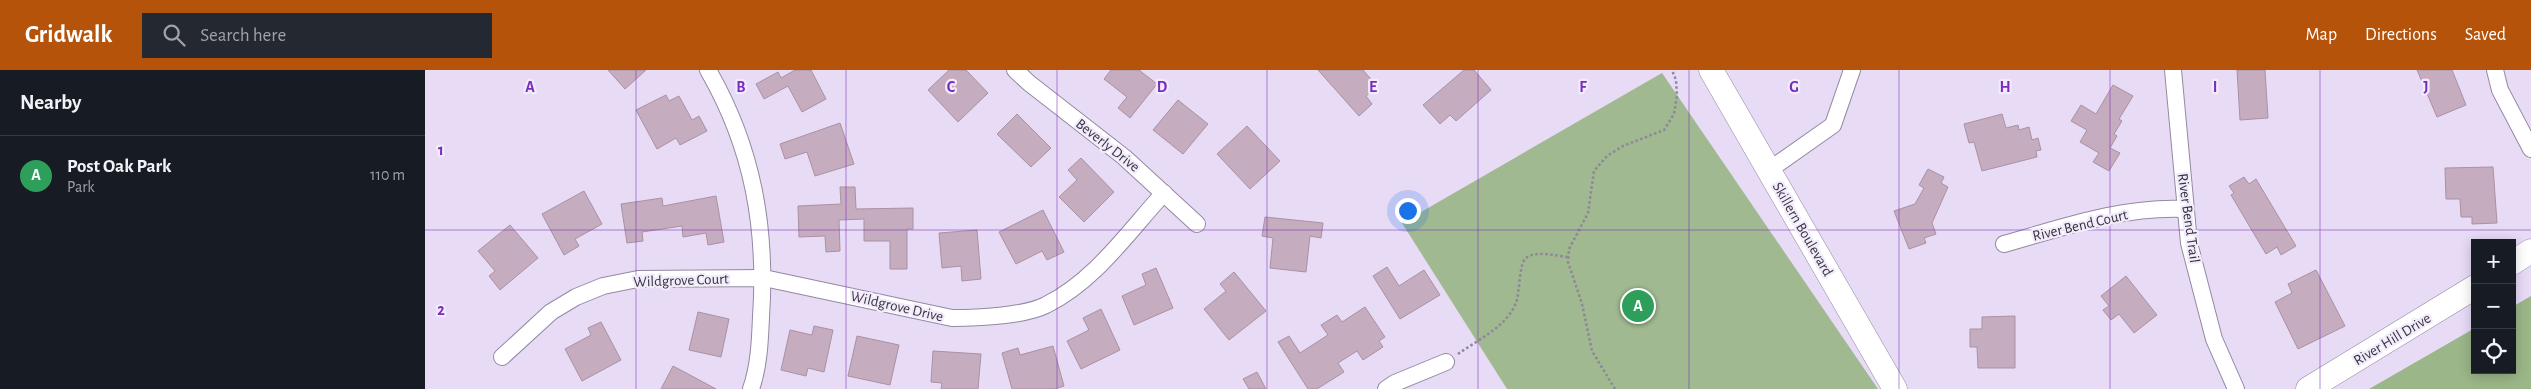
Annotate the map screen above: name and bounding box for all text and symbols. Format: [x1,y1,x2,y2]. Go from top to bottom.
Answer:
search box [142,13,492,58]
icon: search [160,21,188,49]
text: Gridwalk [25,23,112,47]
text: Search here [200,26,286,45]
text: Map [2306,26,2337,44]
text: Directions [2365,26,2437,44]
text: Saved [2465,26,2506,44]
text: A [525,79,535,95]
text: B [736,79,746,95]
text: C [947,79,956,95]
text: D [1157,79,1168,95]
text: E [1369,79,1377,95]
text: F [1579,79,1587,95]
text: G [1789,79,1799,95]
text: H [1999,79,2011,95]
text: I [2213,79,2217,95]
text: J [2423,79,2429,95]
text: Nearby [20,92,81,113]
street label: Beverly Drive [1073,116,1143,175]
text: 1 [438,142,444,158]
text: Post Oak Park [67,157,171,176]
text: A [31,167,41,183]
text: 110 m [370,167,405,183]
street label: River Bend Trail [2175,172,2202,264]
text: Park [67,179,95,195]
street label: Skillern Boulevard [1770,180,1836,279]
your location [1395,198,1421,224]
street label: River Bend Court [2031,207,2129,244]
map controls [2471,239,2516,374]
button: + [2471,239,2516,284]
street label: Wildgrove Court [633,271,729,290]
button: − [2471,284,2516,329]
pin: A [1622,287,1654,325]
street label: Wildgrove Drive [849,289,945,324]
text: 2 [437,302,445,318]
street label: River Hill Drive [2351,310,2434,368]
button: locate [2471,329,2516,374]

